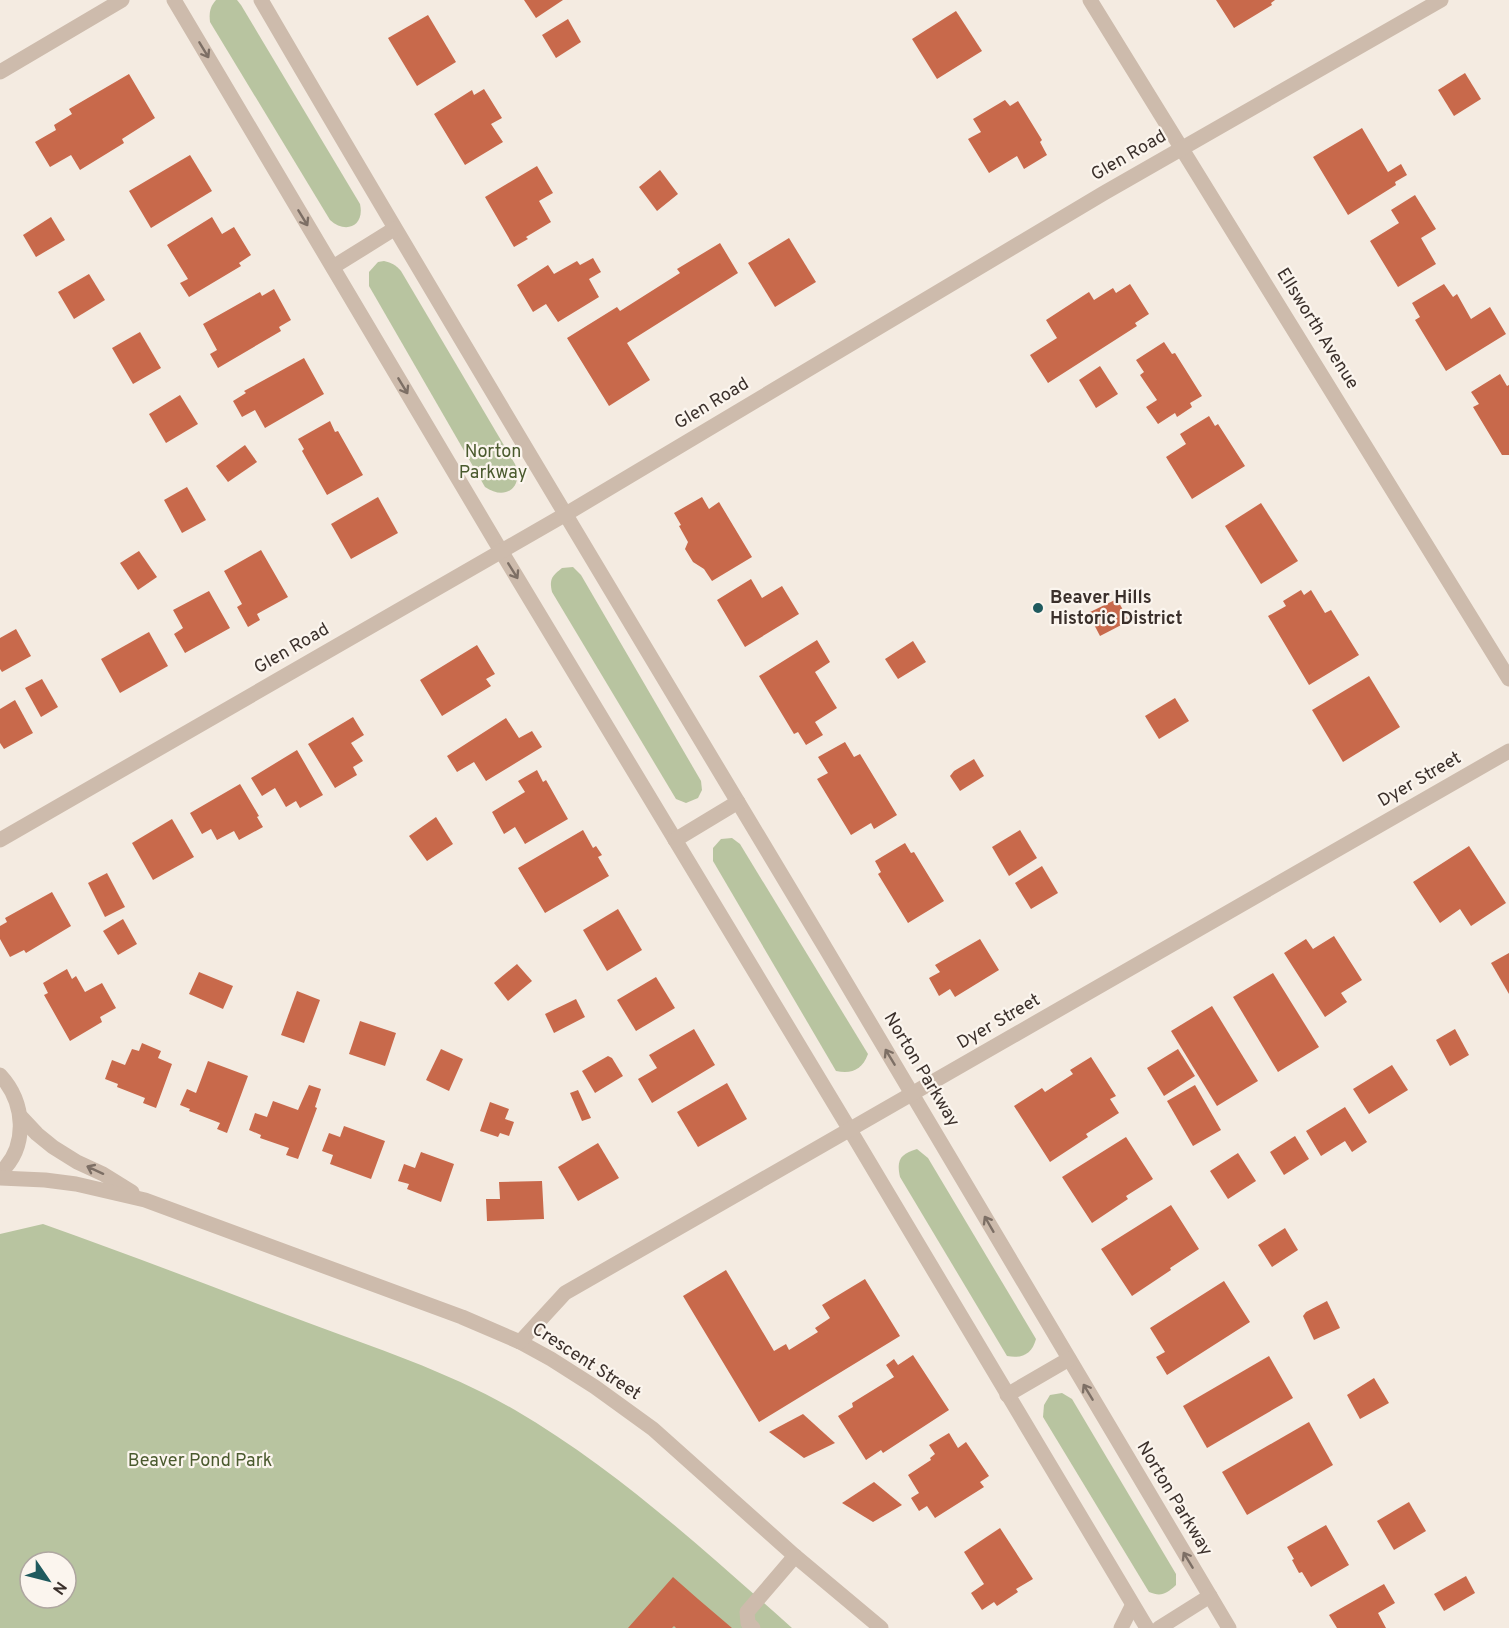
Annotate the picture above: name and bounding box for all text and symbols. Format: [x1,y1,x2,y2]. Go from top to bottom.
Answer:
one-way arrow [198,41,210,58]
street label: Glen Road [1087,125,1171,187]
one-way arrow [298,209,310,226]
street label: Ellsworth Avenue [1271,264,1363,394]
street label: Glen Road [671,373,753,435]
one-way arrow [397,377,409,394]
park label: Norton Parkway [459,441,527,485]
one-way arrow [507,562,519,579]
place label: Beaver Hills Historic District [1050,587,1182,631]
marker: Beaver Hills Historic District [1031,601,1045,615]
street label: Glen Road [250,618,334,680]
street label: Dyer Street [1374,747,1466,813]
street label: Dyer Street [953,989,1045,1055]
street label: Norton Parkway [878,1009,964,1131]
one-way arrow [884,1049,896,1066]
one-way arrow [86,1164,104,1175]
one-way arrow [983,1216,995,1233]
street label: Crescent Street [527,1318,645,1406]
one-way arrow [1082,1384,1094,1401]
street label: Norton Parkway [1131,1438,1217,1560]
park label: Beaver Pond Park [128,1450,272,1473]
north arrow [18,1550,78,1610]
one-way arrow [1182,1552,1194,1569]
text: N [47,1577,70,1598]

